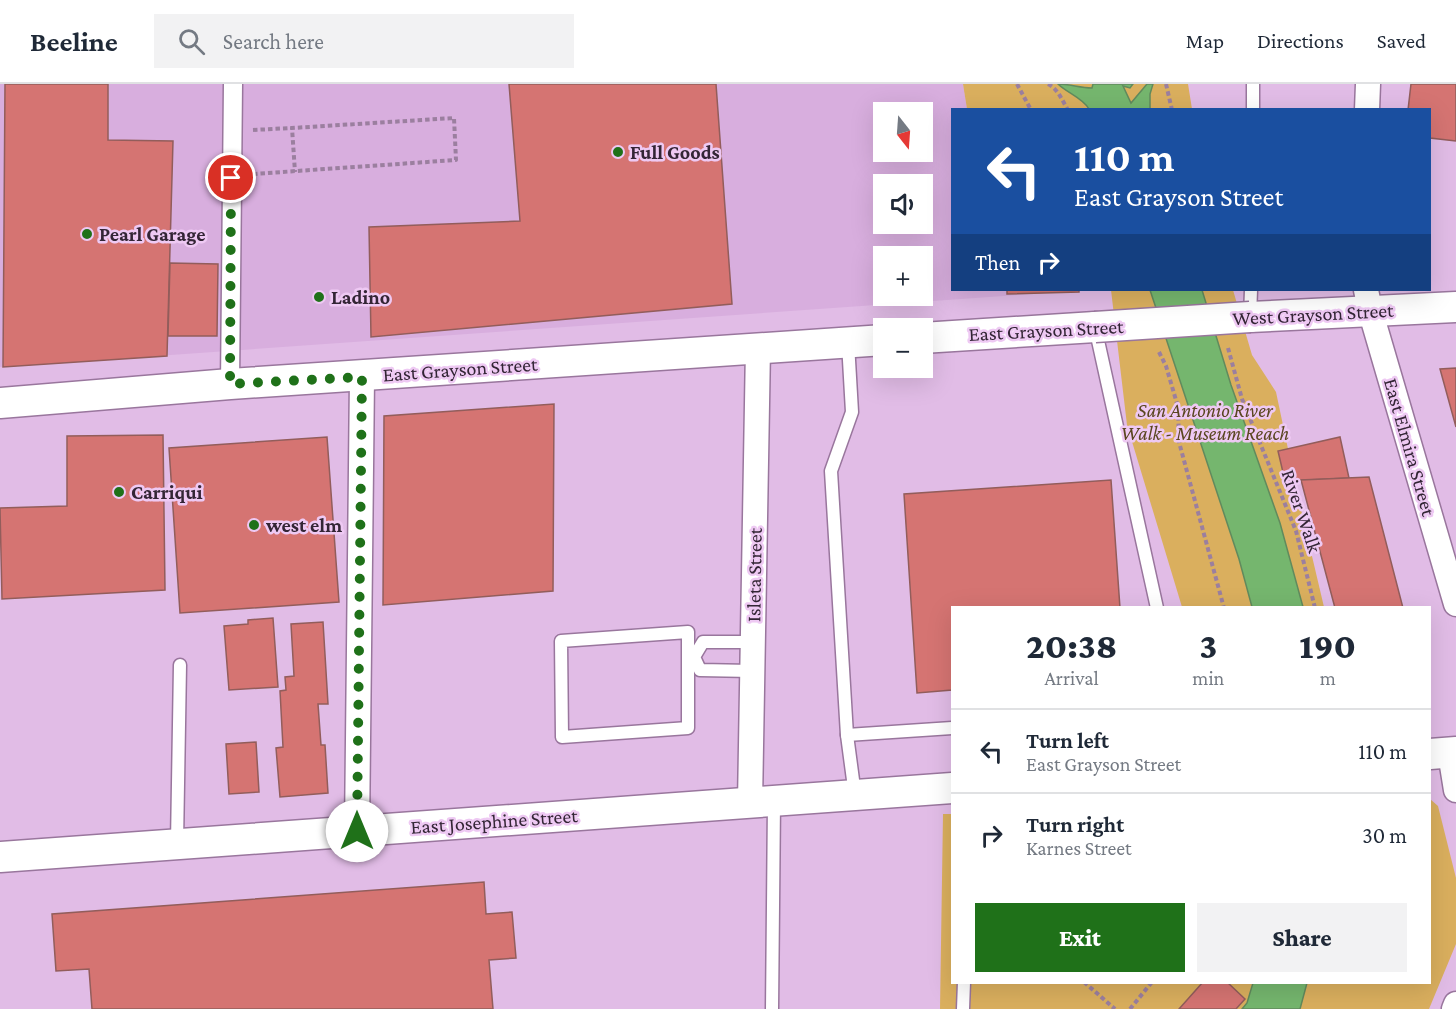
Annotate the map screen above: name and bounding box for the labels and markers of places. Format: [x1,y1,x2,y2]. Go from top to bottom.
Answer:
place label: Full Goods [630,141,720,163]
marker: Full Goods [611,145,625,159]
pin [205,152,256,203]
place label: Pearl Garage [99,223,205,245]
marker: Pearl Garage [80,227,94,241]
place label: Ladino [331,286,390,308]
marker: Ladino [312,290,326,304]
place label: Carriqui [131,481,203,503]
marker: Carriqui [112,485,126,499]
place label: west elm [265,514,342,536]
marker: west elm [247,518,261,532]

